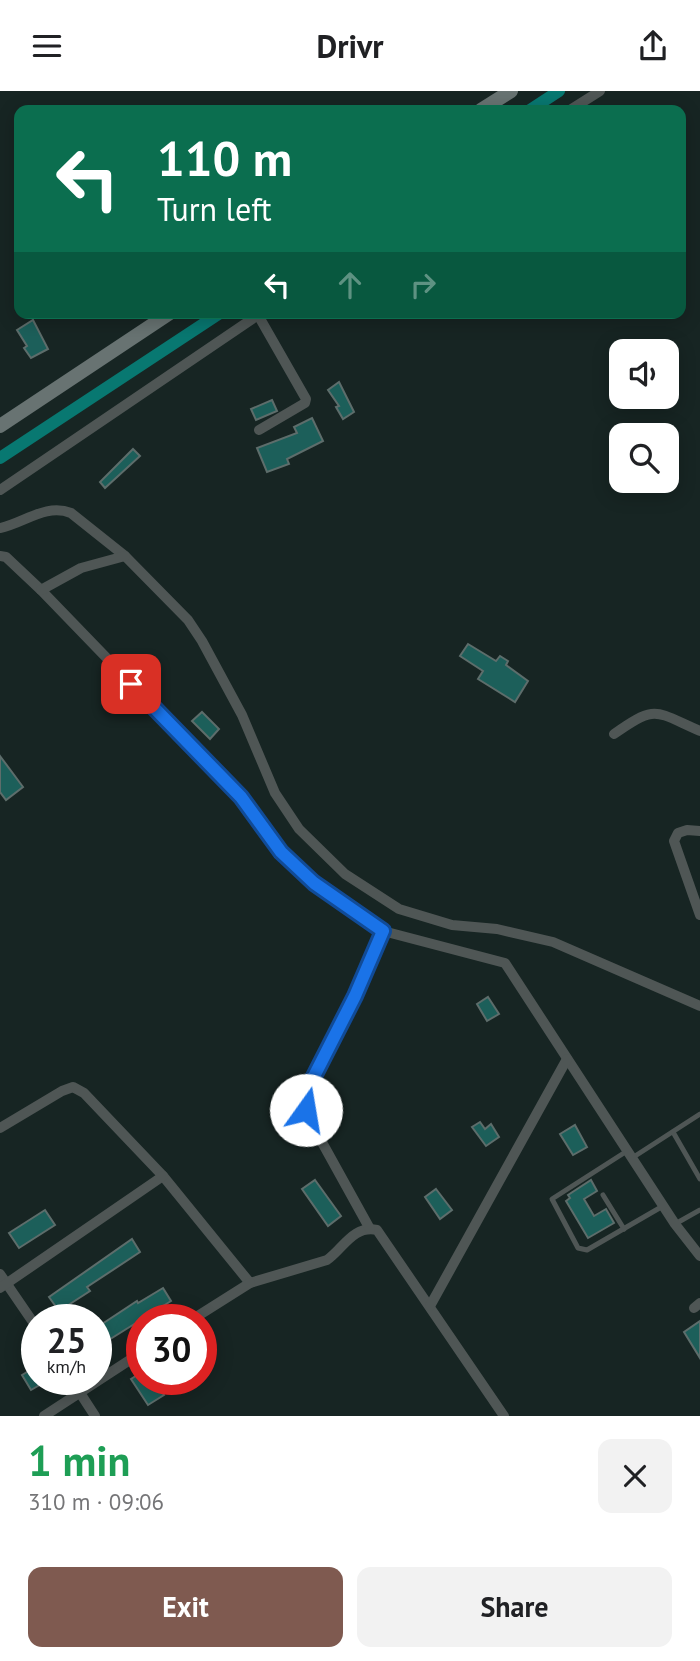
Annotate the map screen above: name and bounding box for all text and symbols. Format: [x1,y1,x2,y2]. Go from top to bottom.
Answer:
text: Drivr [316,25,384,67]
icon: menu [28,27,66,65]
icon: share [634,27,672,65]
text: 110 m [157,126,292,190]
icon: left [42,133,133,224]
text: Turn left [157,188,272,230]
icon: left [258,266,296,304]
icon: ahead [331,266,369,304]
icon: right [404,266,442,304]
map controls [609,339,679,493]
button: sound [609,339,679,409]
button: search [609,423,679,493]
pin [101,654,161,714]
icon: arrive [112,665,150,703]
position arrow [269,1073,343,1147]
speed limit sign: 30 [126,1304,217,1395]
text: 25 [47,1317,86,1363]
text: km/h [47,1355,86,1378]
text: 1 min [28,1433,130,1488]
button: close [598,1439,672,1513]
text: 310 m · 09:06 [28,1487,164,1516]
button: Exit [28,1567,343,1647]
button: Share [357,1567,672,1647]

